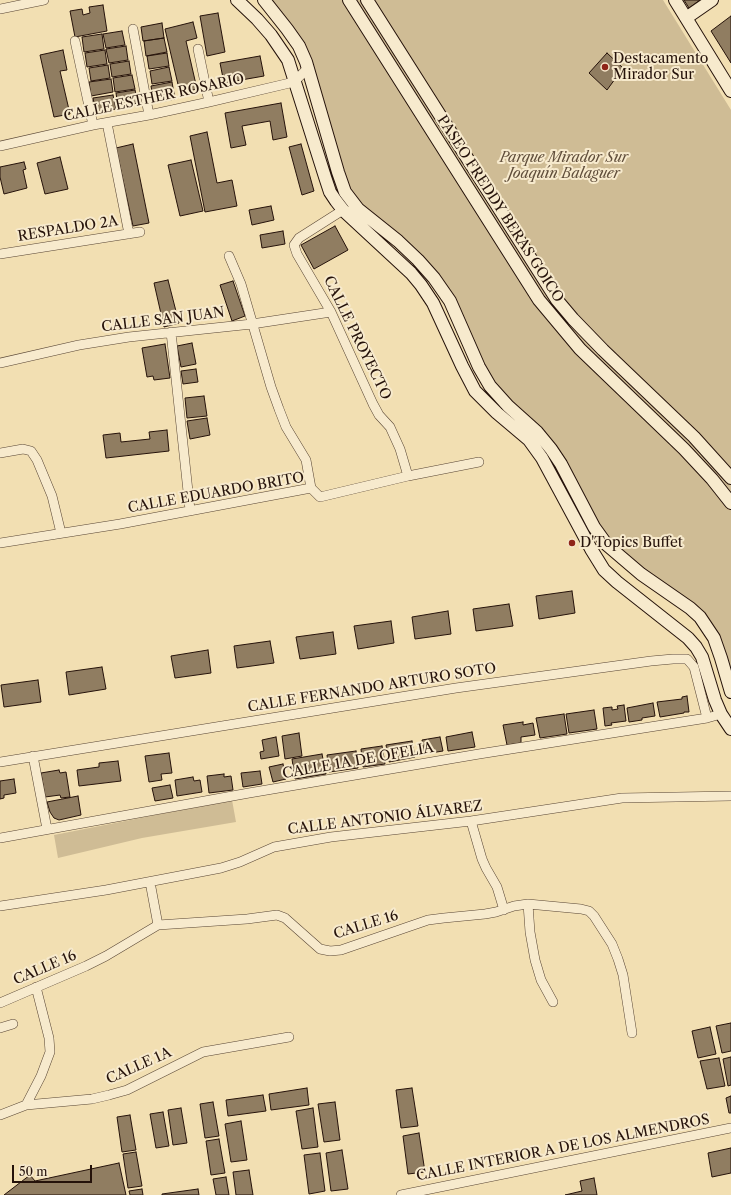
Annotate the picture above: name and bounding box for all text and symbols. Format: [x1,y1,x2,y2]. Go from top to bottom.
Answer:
place label: Destacamento Mirador Sur [613,51,708,84]
marker: Destacamento Mirador Sur [600,62,610,72]
street label: CALLE ESTHER ROSARIO [62,71,246,125]
street label: PASEO FREDDY BERAS GOICO [433,112,567,306]
park label: Parque Mirador Sur Joaquín Balaguer [500,150,628,182]
street label: RESPALDO 2A [17,213,119,245]
street label: CALLE PROYECTO [320,273,394,403]
street label: CALLE SAN JUAN [100,304,226,336]
street label: CALLE EDUARDO BRITO [127,469,305,517]
place label: D'Topics Buffet [580,535,683,551]
marker: D'Topics Buffet [567,538,577,548]
street label: CALLE FERNANDO ARTURO SOTO [247,660,497,716]
street label: CALLE 1A DE OFELIA [281,739,435,783]
street label: CALLE ANTONIO ÁLVAREZ [287,798,483,838]
street label: CALLE 16 [332,907,400,943]
street label: CALLE 16 [11,947,79,989]
street label: CALLE 1A [104,1044,174,1088]
street label: CALLE INTERIOR A DE LOS ALMENDROS [415,1111,711,1185]
scale bar [14,1157,94,1183]
text: 50 m [19,1164,48,1179]

